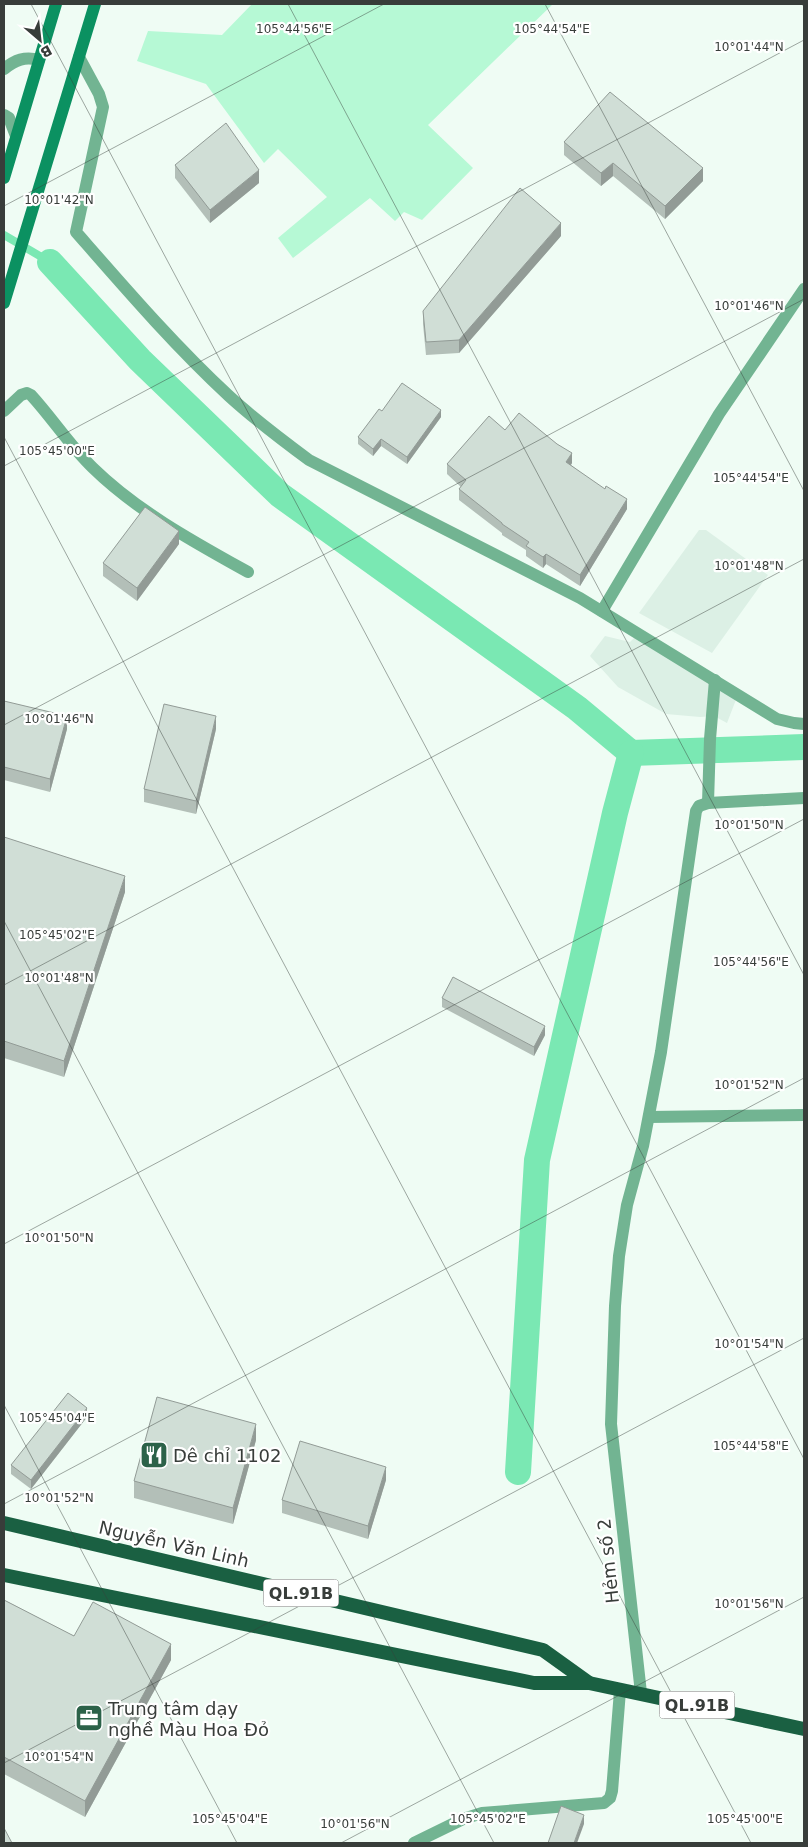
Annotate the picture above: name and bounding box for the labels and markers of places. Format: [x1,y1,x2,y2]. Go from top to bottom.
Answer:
restaurant icon: Dê chỉ 1102 [139,1440,169,1470]
place label: Dê chỉ 1102 [173,1445,282,1466]
place label: Trung tâm dạy nghề Màu Hoa Đỏ [107,1698,269,1740]
office icon: Trung tâm dạy nghề Màu Hoa Đỏ [74,1703,104,1733]

